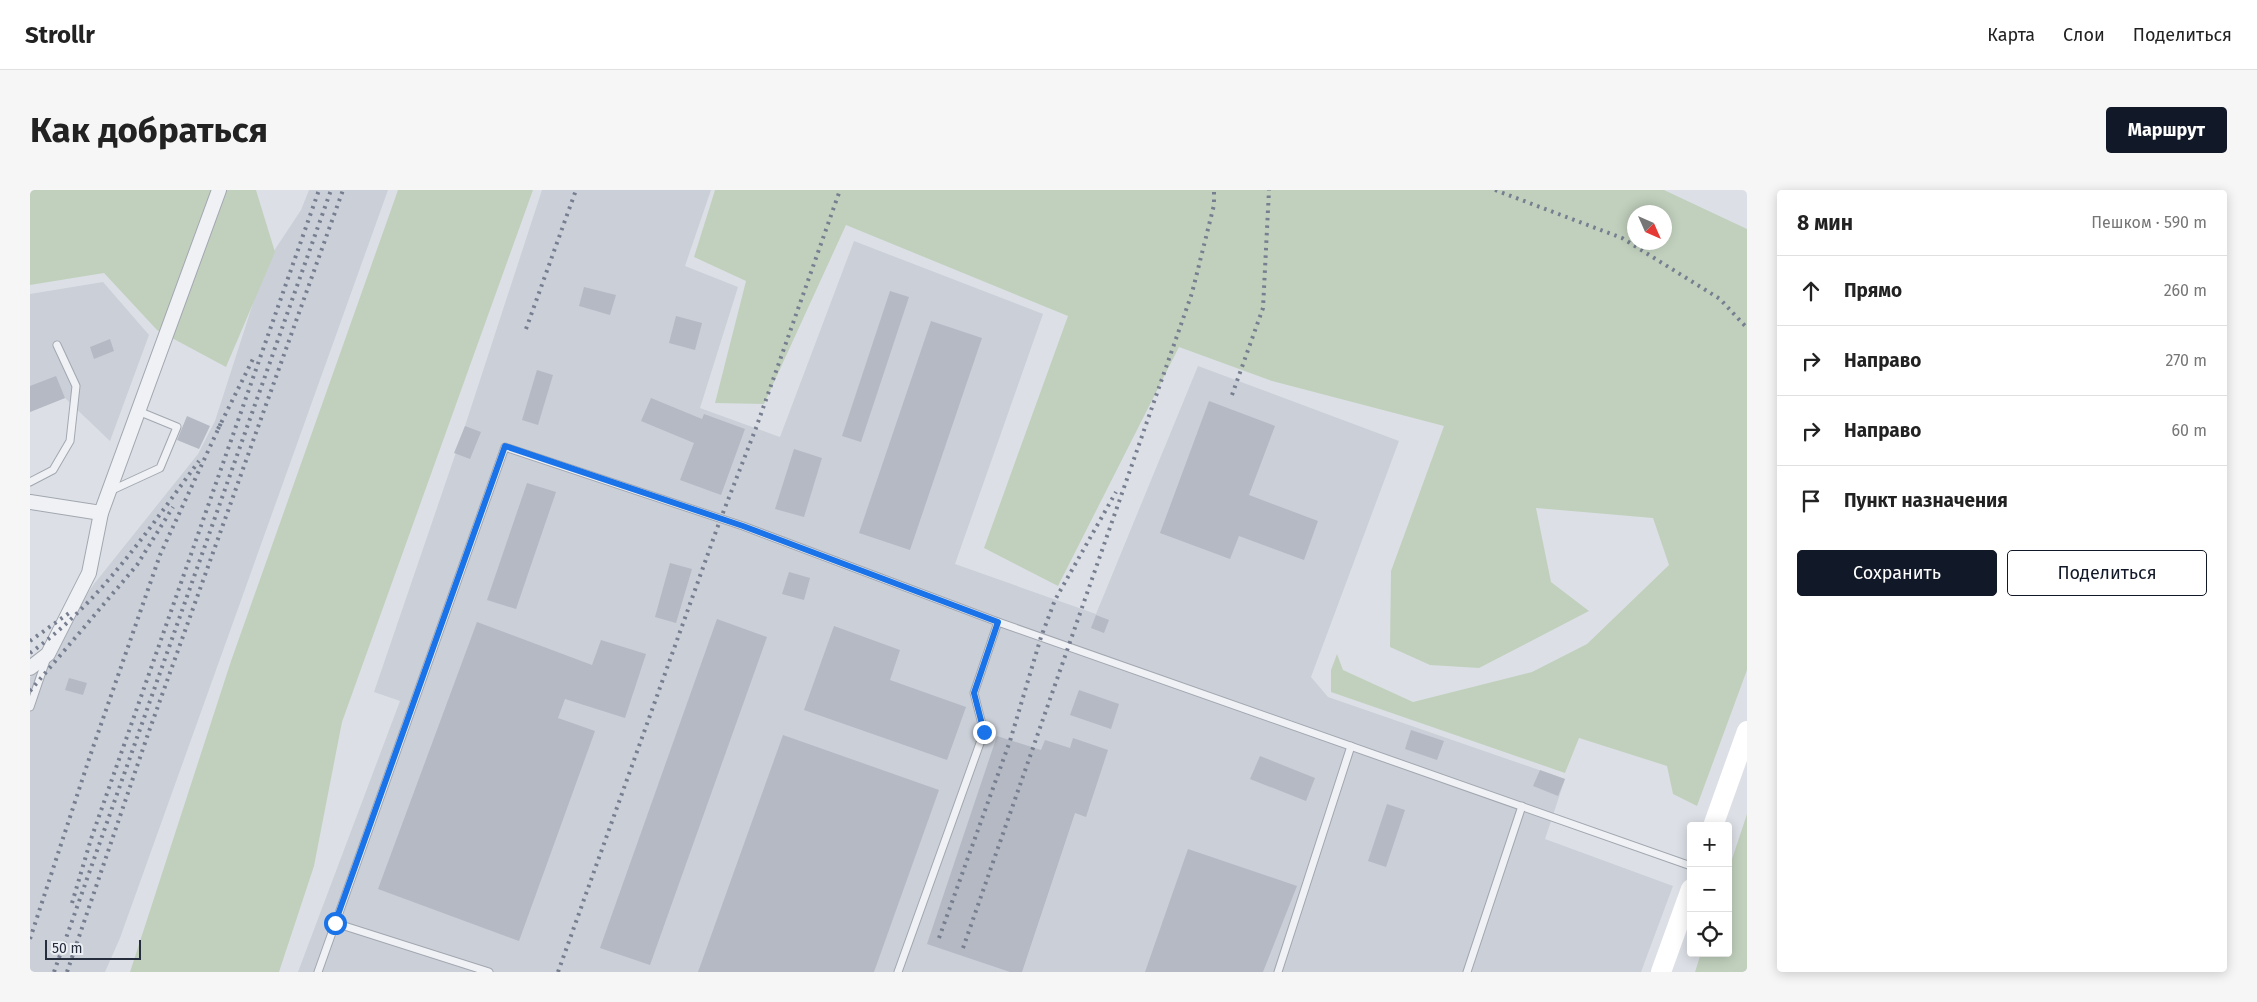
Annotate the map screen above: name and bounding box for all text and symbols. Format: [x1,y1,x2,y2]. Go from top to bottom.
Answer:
text: Strollr [25,21,95,49]
text: Карта [1987,24,2035,46]
text: Слои [2063,24,2105,46]
text: Поделиться [2133,24,2232,46]
button: Маршрут [2106,107,2227,153]
text: Как добраться [30,109,268,151]
north arrow [1627,205,1672,250]
text: 8 мин [1797,210,1853,236]
text: Пешком · 590 m [2091,213,2207,232]
icon: ahead [1797,277,1825,305]
text: Прямо [1844,279,1902,302]
text: 260 m [2164,281,2207,300]
icon: right [1797,347,1825,375]
text: Направо [1844,349,1921,372]
text: 270 m [2165,351,2207,370]
icon: right [1797,417,1825,445]
text: Направо [1844,419,1921,442]
text: 60 m [2172,421,2207,440]
icon: arrive [1797,487,1825,515]
text: Пункт назначения [1844,489,2008,512]
button: Сохранить [1797,550,1997,596]
button: Поделиться [2007,550,2207,596]
route end [973,721,996,744]
map controls [1687,822,1732,957]
button: + [1687,822,1732,867]
button: − [1687,867,1732,912]
route start [324,912,347,935]
button: locate [1687,912,1732,957]
scale bar [45,937,141,960]
text: 50 m [52,940,83,957]

